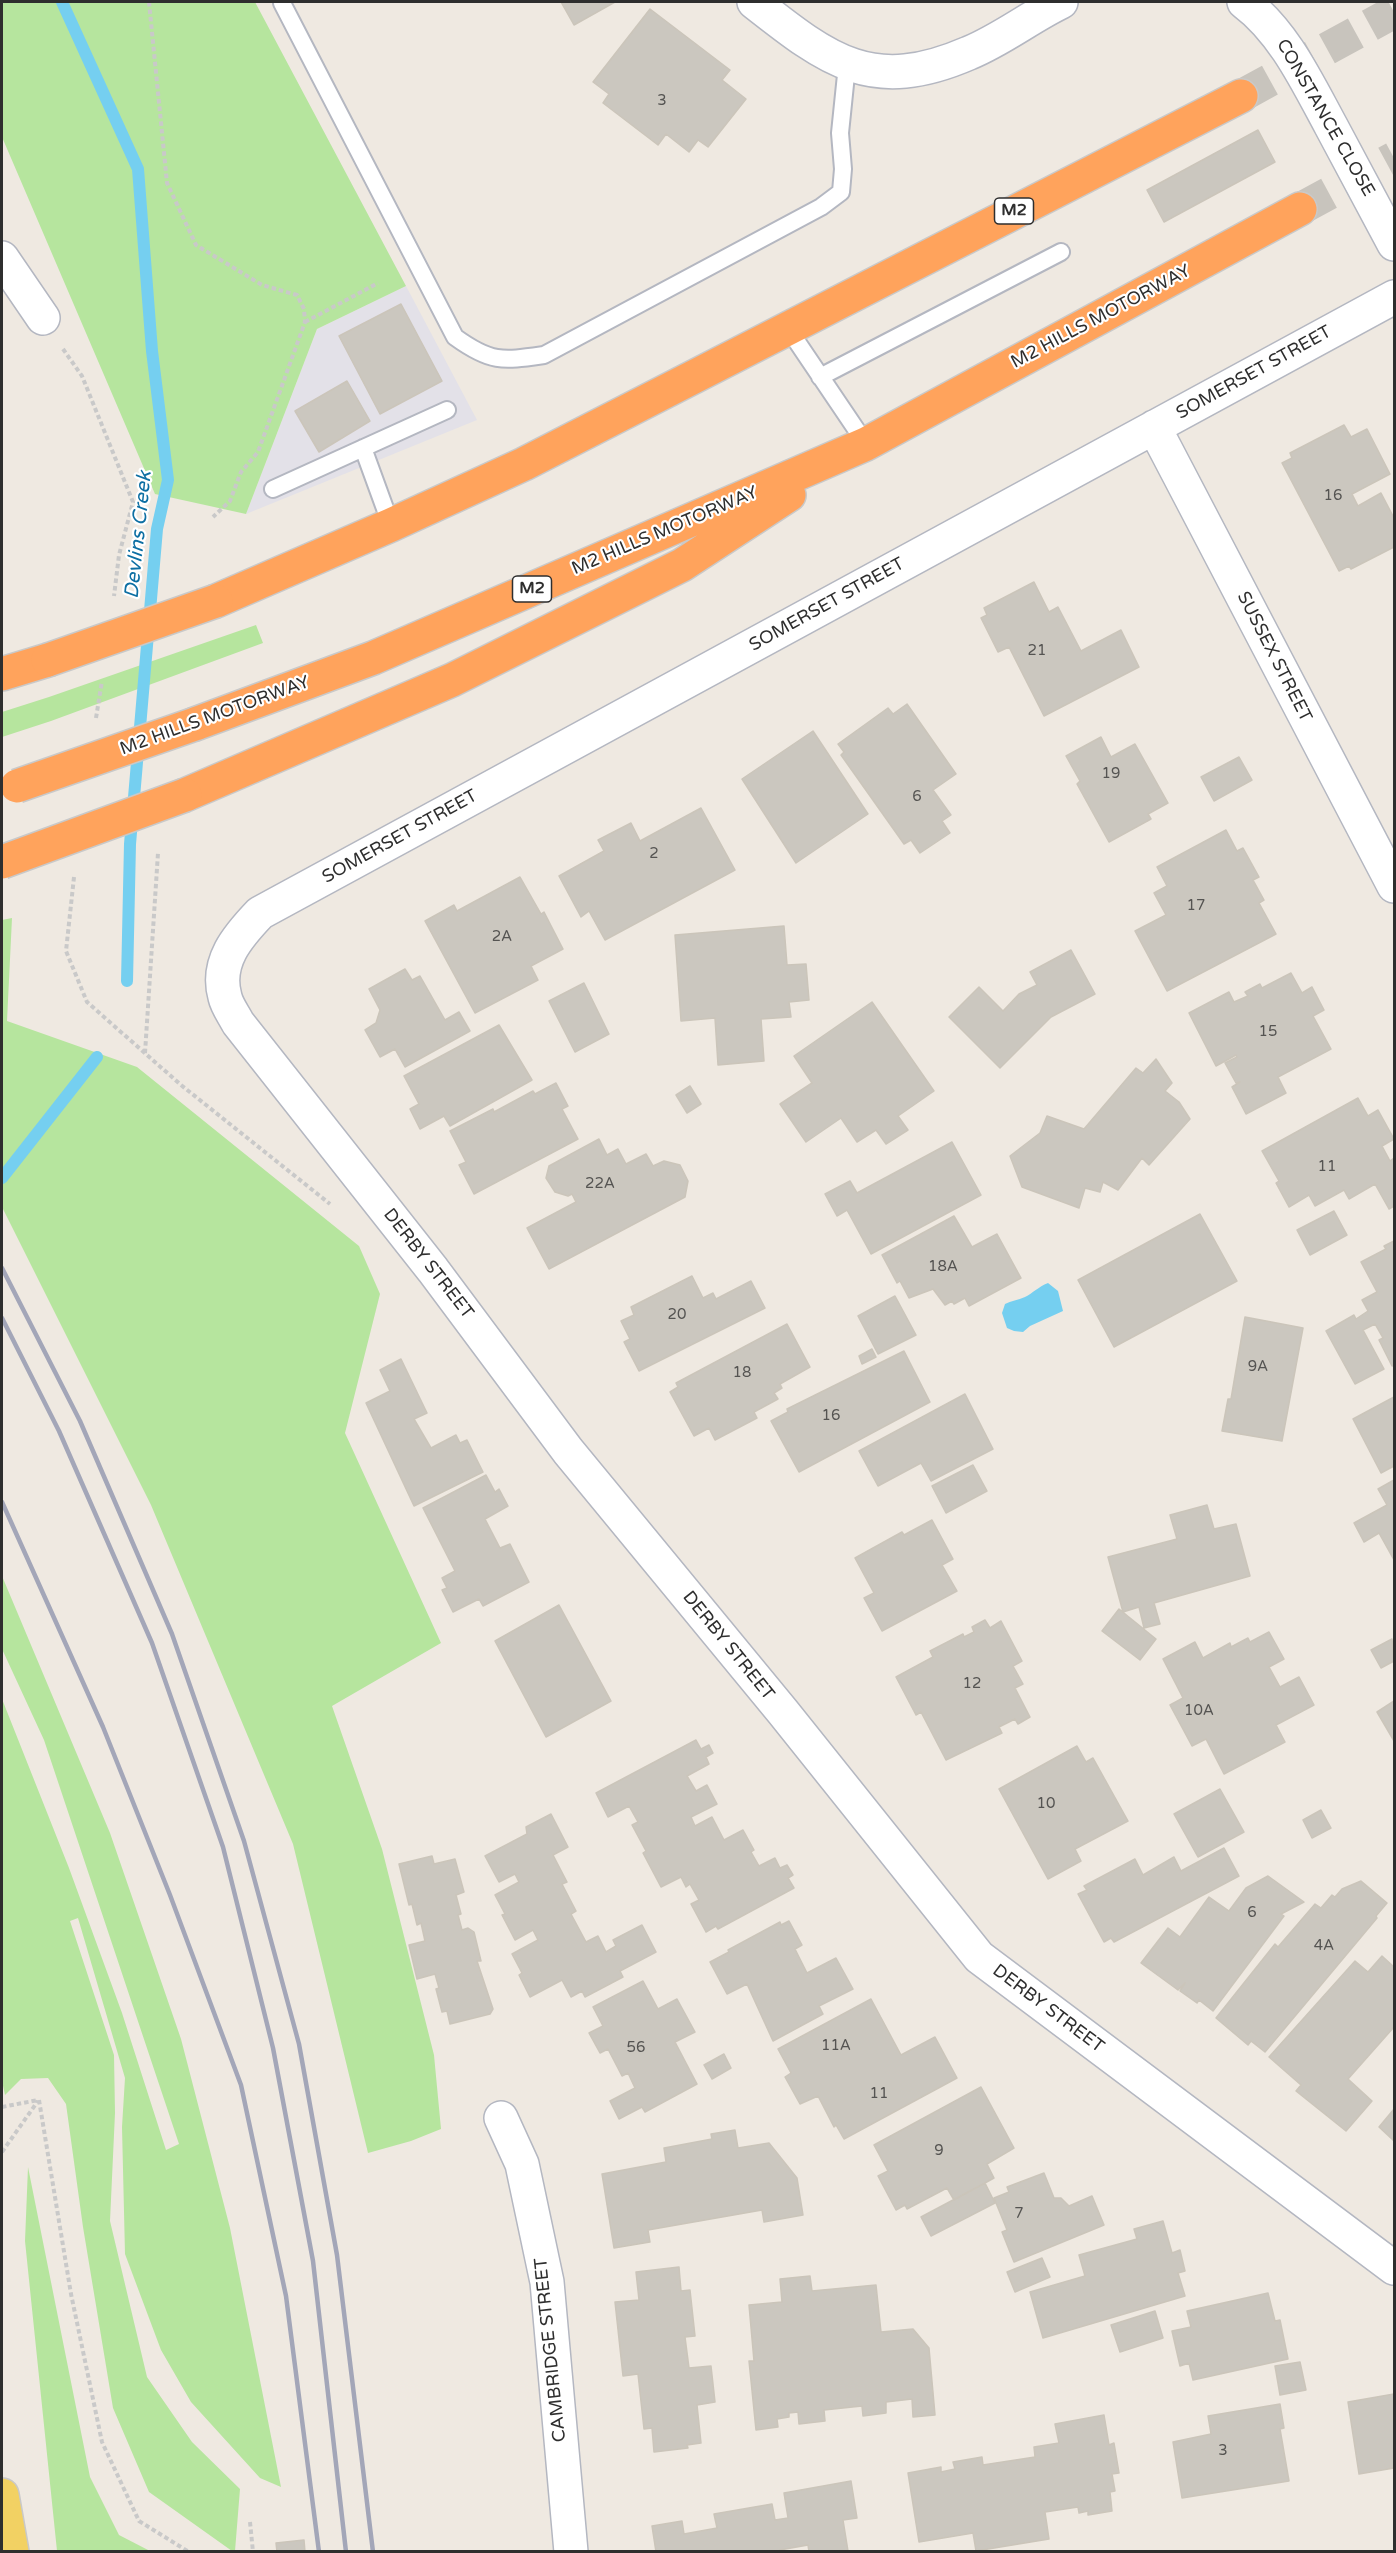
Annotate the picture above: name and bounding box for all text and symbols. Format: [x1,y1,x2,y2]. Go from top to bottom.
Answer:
street label: CONSTANCE CLOSE [1271,35,1379,201]
house number: 3 [657,92,667,110]
road number: M2 [994,198,1034,224]
street label: M2 HILLS MOTORWAY [1008,260,1194,374]
street label: SOMERSET STREET [1173,321,1335,425]
water label: Devlins Creek [120,470,158,600]
street label: M2 HILLS MOTORWAY [569,482,761,580]
house number: 16 [1324,487,1342,505]
street label: SOMERSET STREET [746,553,908,657]
road number: M2 [512,576,552,602]
street label: SUSSEX STREET [1232,588,1316,726]
house number: 21 [1028,642,1046,660]
street label: M2 HILLS MOTORWAY [117,672,313,760]
house number: 19 [1102,765,1120,783]
street label: SOMERSET STREET [319,785,481,889]
house number: 6 [912,788,922,806]
house number: 2 [649,845,659,863]
house number: 17 [1187,897,1205,915]
house number: 2A [492,928,512,946]
house number: 15 [1259,1023,1277,1041]
house number: 11 [1318,1158,1336,1176]
house number: 22A [585,1175,615,1193]
street label: DERBY STREET [378,1205,478,1323]
house number: 18A [928,1258,958,1276]
house number: 20 [668,1306,686,1324]
house number: 9A [1248,1358,1268,1376]
house number: 18 [733,1364,751,1382]
house number: 16 [822,1407,840,1425]
street label: DERBY STREET [677,1587,779,1705]
house number: 12 [963,1675,981,1693]
house number: 10A [1184,1702,1214,1720]
house number: 10 [1037,1795,1055,1813]
house number: 6 [1247,1904,1257,1922]
house number: 4A [1314,1937,1334,1955]
street label: DERBY STREET [988,1960,1108,2058]
house number: 11A [821,2037,851,2055]
house number: 56 [627,2039,645,2057]
house number: 11 [870,2085,888,2103]
house number: 9 [934,2142,944,2160]
house number: 7 [1014,2205,1024,2223]
street label: CAMBRIDGE STREET [531,2257,571,2443]
house number: 3 [1218,2442,1228,2460]

